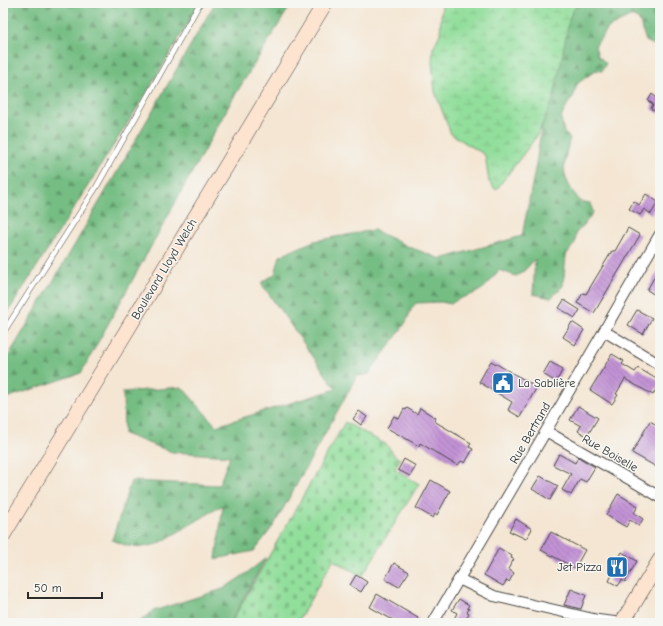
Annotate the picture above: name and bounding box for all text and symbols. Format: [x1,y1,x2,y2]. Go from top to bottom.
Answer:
street label: Boulevard Lloyd Welch [128,216,200,322]
public building icon: La Sablière [490,370,516,396]
place label: La Sablière [518,376,575,390]
street label: Rue Bertrand [507,400,553,466]
street label: Rue Boiselle [580,431,640,475]
restaurant icon: Jet Pizza [604,554,630,580]
place label: Jet Pizza [557,560,602,574]
scale bar [28,574,102,600]
text: 50 m [34,581,62,595]

